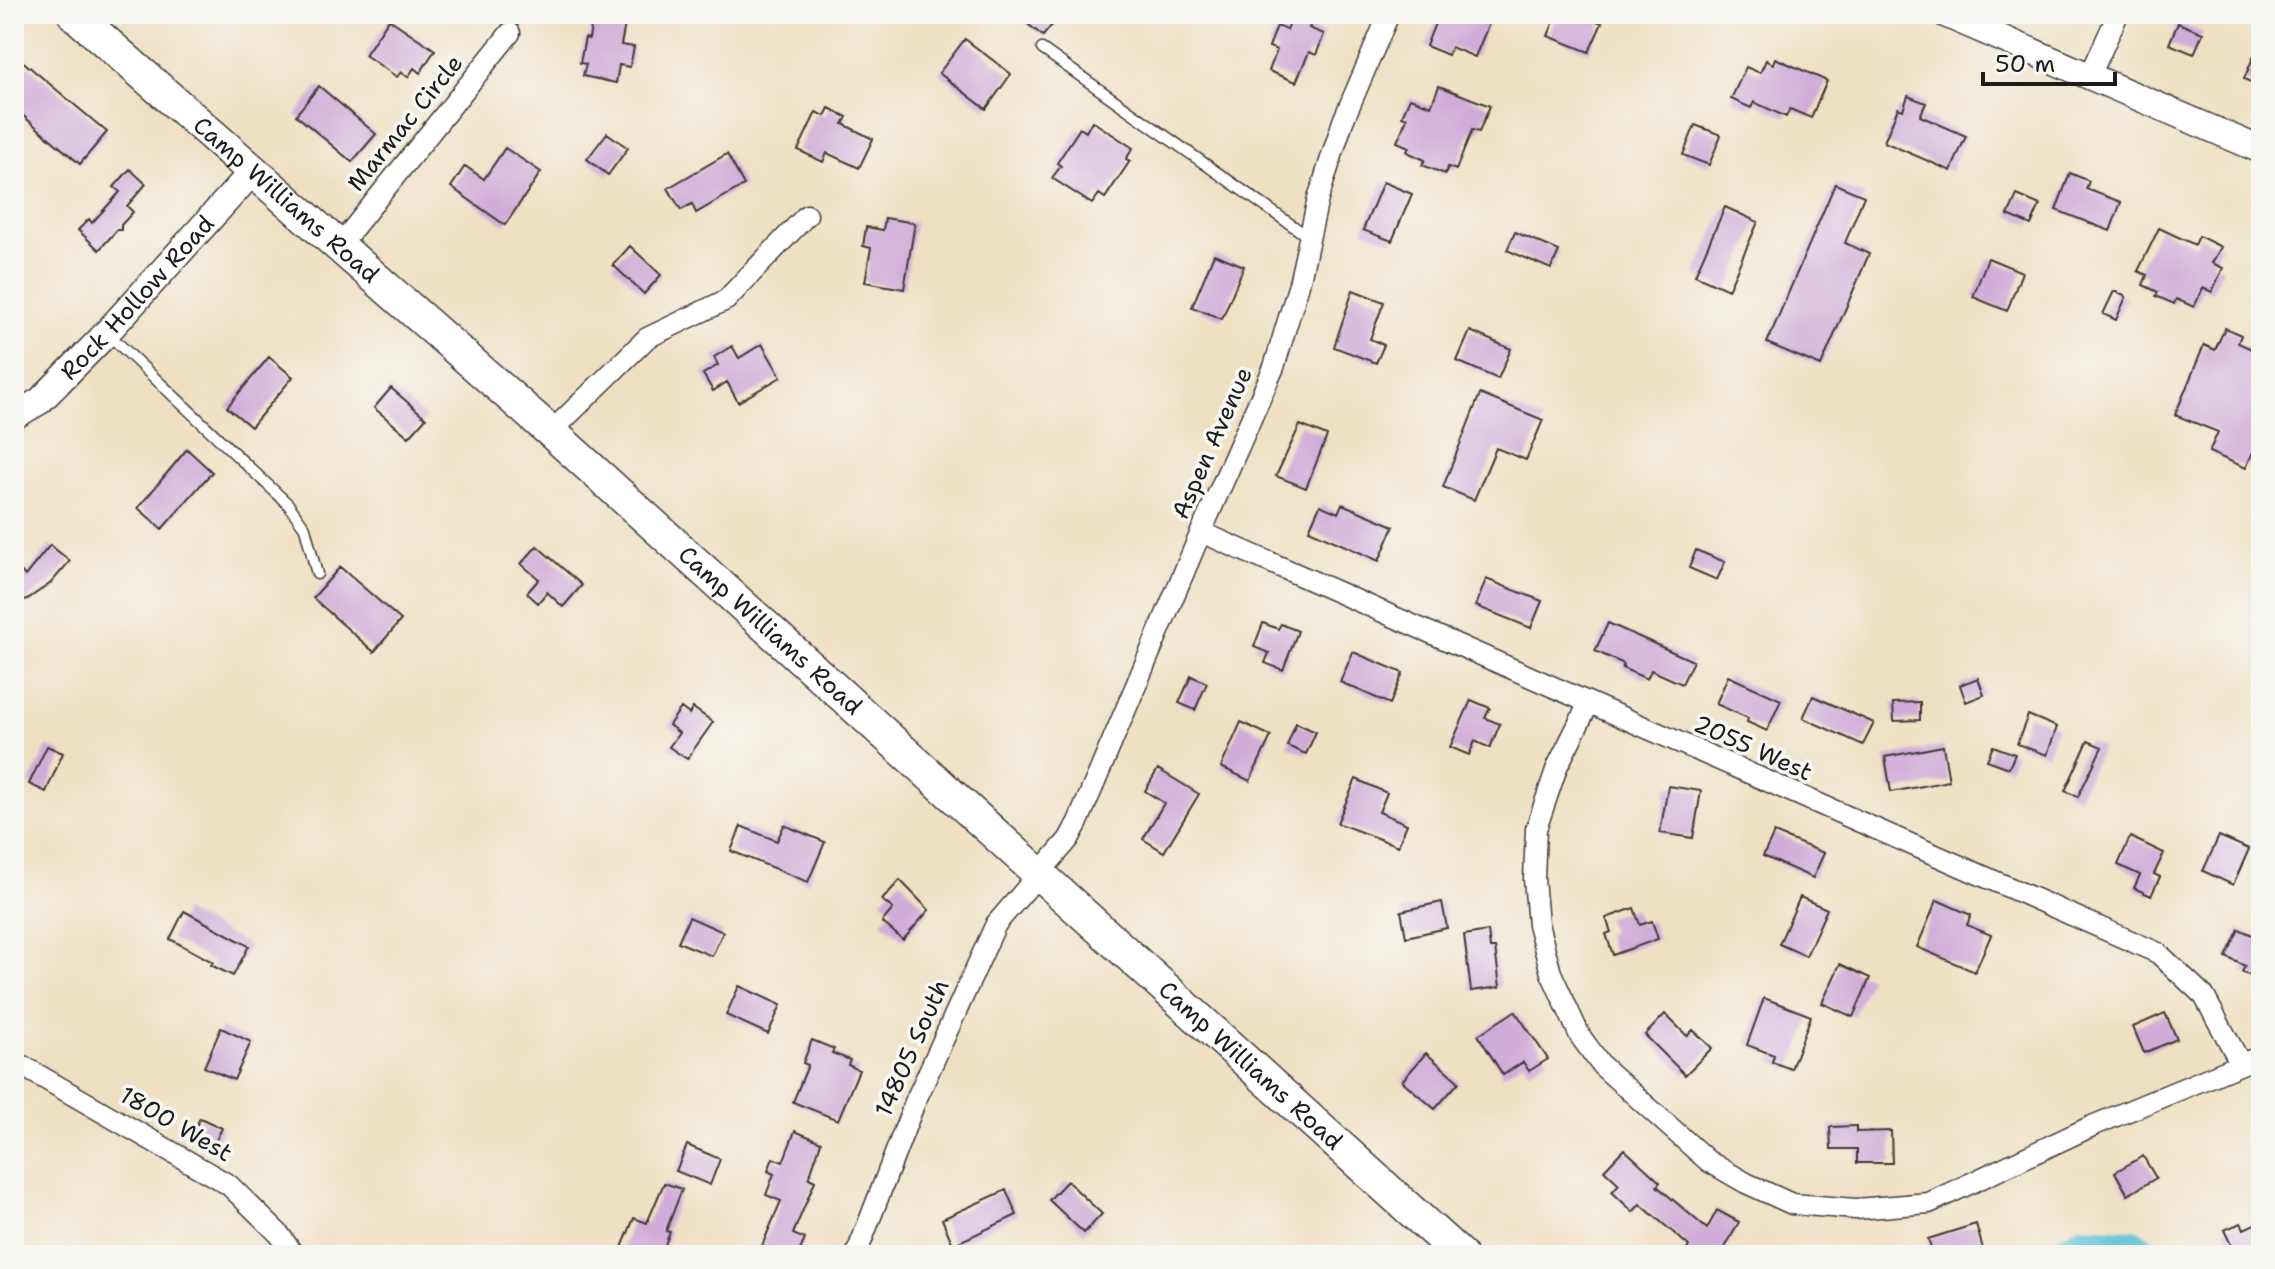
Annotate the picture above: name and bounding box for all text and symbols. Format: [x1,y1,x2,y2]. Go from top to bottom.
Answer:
scale bar [1983,36,2115,86]
street label: Marmac Circle [340,48,470,198]
text: 50 m [1995,48,2055,80]
street label: Camp Williams Road [186,109,386,290]
street label: Rock Hollow Road [53,208,221,387]
street label: Aspen Avenue [1164,362,1260,524]
street label: Camp Williams Road [671,539,869,722]
street label: 2055 West [1689,708,1817,788]
street label: 14805 South [867,974,957,1122]
street label: Camp Williams Road [1152,974,1350,1157]
street label: 1800 West [114,1079,238,1169]

